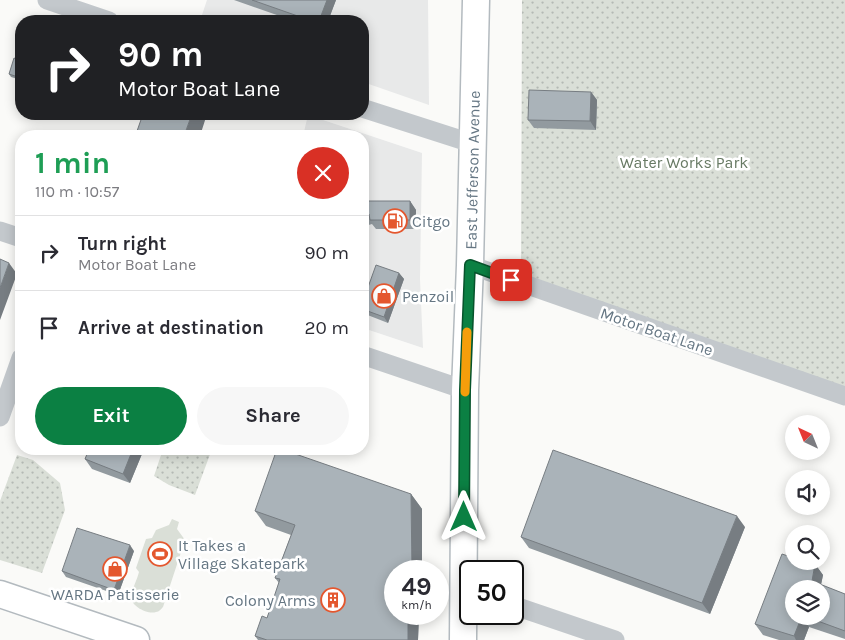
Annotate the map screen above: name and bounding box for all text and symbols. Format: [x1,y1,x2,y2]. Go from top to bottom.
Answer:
text: 90 m [118,34,204,75]
icon: right [35,35,100,100]
text: Motor Boat Lane [118,76,280,102]
street label: East Jefferson Avenue [461,90,484,250]
text: 1 min [35,145,110,181]
button: close [297,147,349,199]
park label: Water Works Park [620,153,748,172]
text: 110 m · 10:57 [35,182,119,201]
fuel station icon: Citgo [382,208,408,234]
place label: Citgo [412,212,450,231]
text: Turn right [78,233,167,255]
icon: right [35,239,63,267]
text: 90 m [304,242,349,264]
text: Motor Boat Lane [78,255,196,274]
pin [490,259,532,301]
icon: arrive [497,266,525,294]
shop icon: Penzoil [371,283,397,309]
place label: Penzoil [402,287,454,306]
street label: Motor Boat Lane [598,303,716,360]
icon: arrive [35,314,63,342]
text: Arrive at destination [78,317,264,339]
text: 20 m [304,317,349,339]
button: Exit [35,387,187,445]
button: Share [197,387,349,445]
north arrow [785,415,830,460]
map controls [785,415,830,625]
button: sound [785,470,830,515]
position arrow [437,490,489,542]
button: search [785,525,830,570]
place label: It Takes a Village Skatepark [178,536,305,573]
sports icon: It Takes a Village Skatepark [147,541,173,567]
shop icon: WARDA Patisserie [102,556,128,582]
speed limit sign: 50 [459,560,524,625]
text: 49 [401,572,432,601]
button: layers [785,580,830,625]
place label: WARDA Patisserie [51,585,179,604]
building icon: Colony Arms [320,587,346,613]
place label: Colony Arms [225,591,316,610]
text: km/h [401,598,432,612]

